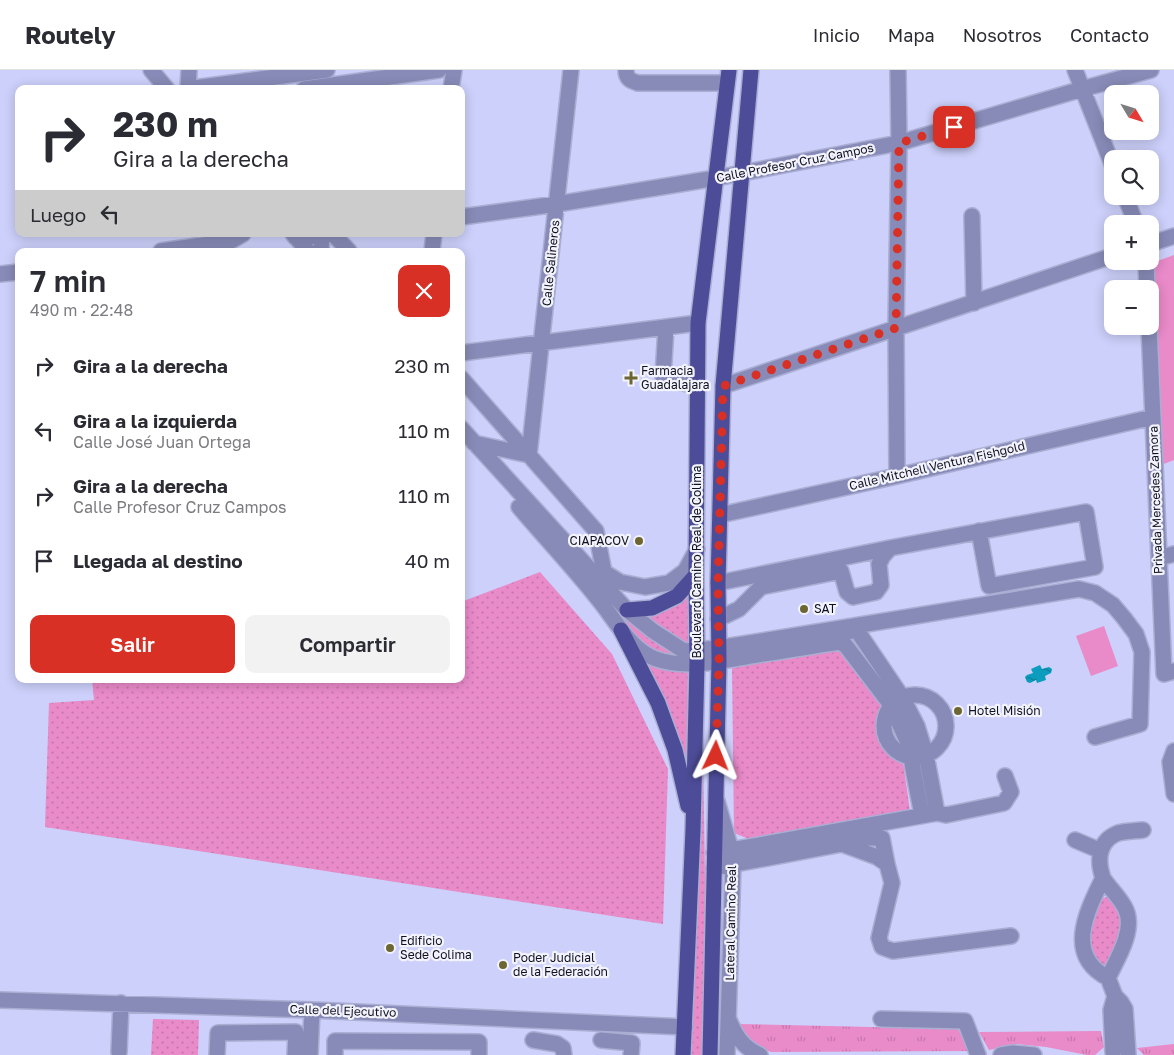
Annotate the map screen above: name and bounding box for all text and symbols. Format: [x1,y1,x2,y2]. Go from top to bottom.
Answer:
text: Routely [25,20,116,49]
text: Inicio [813,24,860,46]
text: Mapa [888,24,935,46]
text: Nosotros [963,24,1042,46]
text: Contacto [1070,24,1149,46]
north arrow [1104,85,1159,140]
map controls [1104,85,1159,335]
text: 230 m [113,103,218,145]
icon: right [30,105,95,170]
pin [933,106,975,148]
icon: arrive [940,113,968,141]
street label: Calle Profesor Cruz Campos [715,140,875,185]
text: Gira a la derecha [113,145,289,172]
button: search [1104,150,1159,205]
icon: left [96,200,124,228]
text: Luego [30,203,86,226]
button: + [1104,215,1159,270]
street label: Calle Salineros [539,219,562,307]
text: 7 min [30,263,106,299]
button: close [398,265,450,317]
button: − [1104,280,1159,335]
text: 490 m · 22:48 [30,300,133,320]
icon: right [30,352,58,380]
text: Gira a la derecha [73,354,228,377]
text: 230 m [395,354,450,377]
place label: Farmacia Guadalajara [641,363,710,392]
marker: Farmacia Guadalajara [625,372,637,384]
text: Gira a la izquierda [73,409,237,432]
icon: left [30,417,58,445]
text: 110 m [398,419,450,442]
street label: Privada Mercedes Zamora [1145,426,1166,574]
text: Calle José Juan Ortega [73,432,251,452]
street label: Calle Mitchell Ventura Fishgold [847,438,1026,493]
street label: Boulevard Camino Real de Colima [689,465,704,659]
text: Gira a la derecha [73,474,228,497]
icon: right [30,482,58,510]
text: 110 m [398,484,450,507]
text: Calle Profesor Cruz Campos [73,497,287,517]
place label: CIAPACOV [569,533,629,548]
marker: CIAPACOV [633,535,645,547]
icon: arrive [30,547,58,575]
text: Llegada al destino [73,549,243,572]
text: 40 m [405,549,450,572]
place label: SAT [814,601,837,616]
marker: SAT [798,603,810,615]
button: Salir [30,615,235,673]
button: Compartir [245,615,450,673]
place label: Hotel Misión [968,703,1041,718]
marker: Hotel Misión [952,705,964,717]
position arrow [689,729,741,781]
street label: Lateral Camino Real [722,865,739,981]
place label: Edificio Sede Colima [400,933,472,962]
marker: Edificio Sede Colima [384,942,396,954]
place label: Poder Judicial de la Federación [513,950,608,979]
marker: Poder Judicial de la Federación [497,959,509,971]
street label: Calle del Ejecutivo [289,1001,397,1020]

